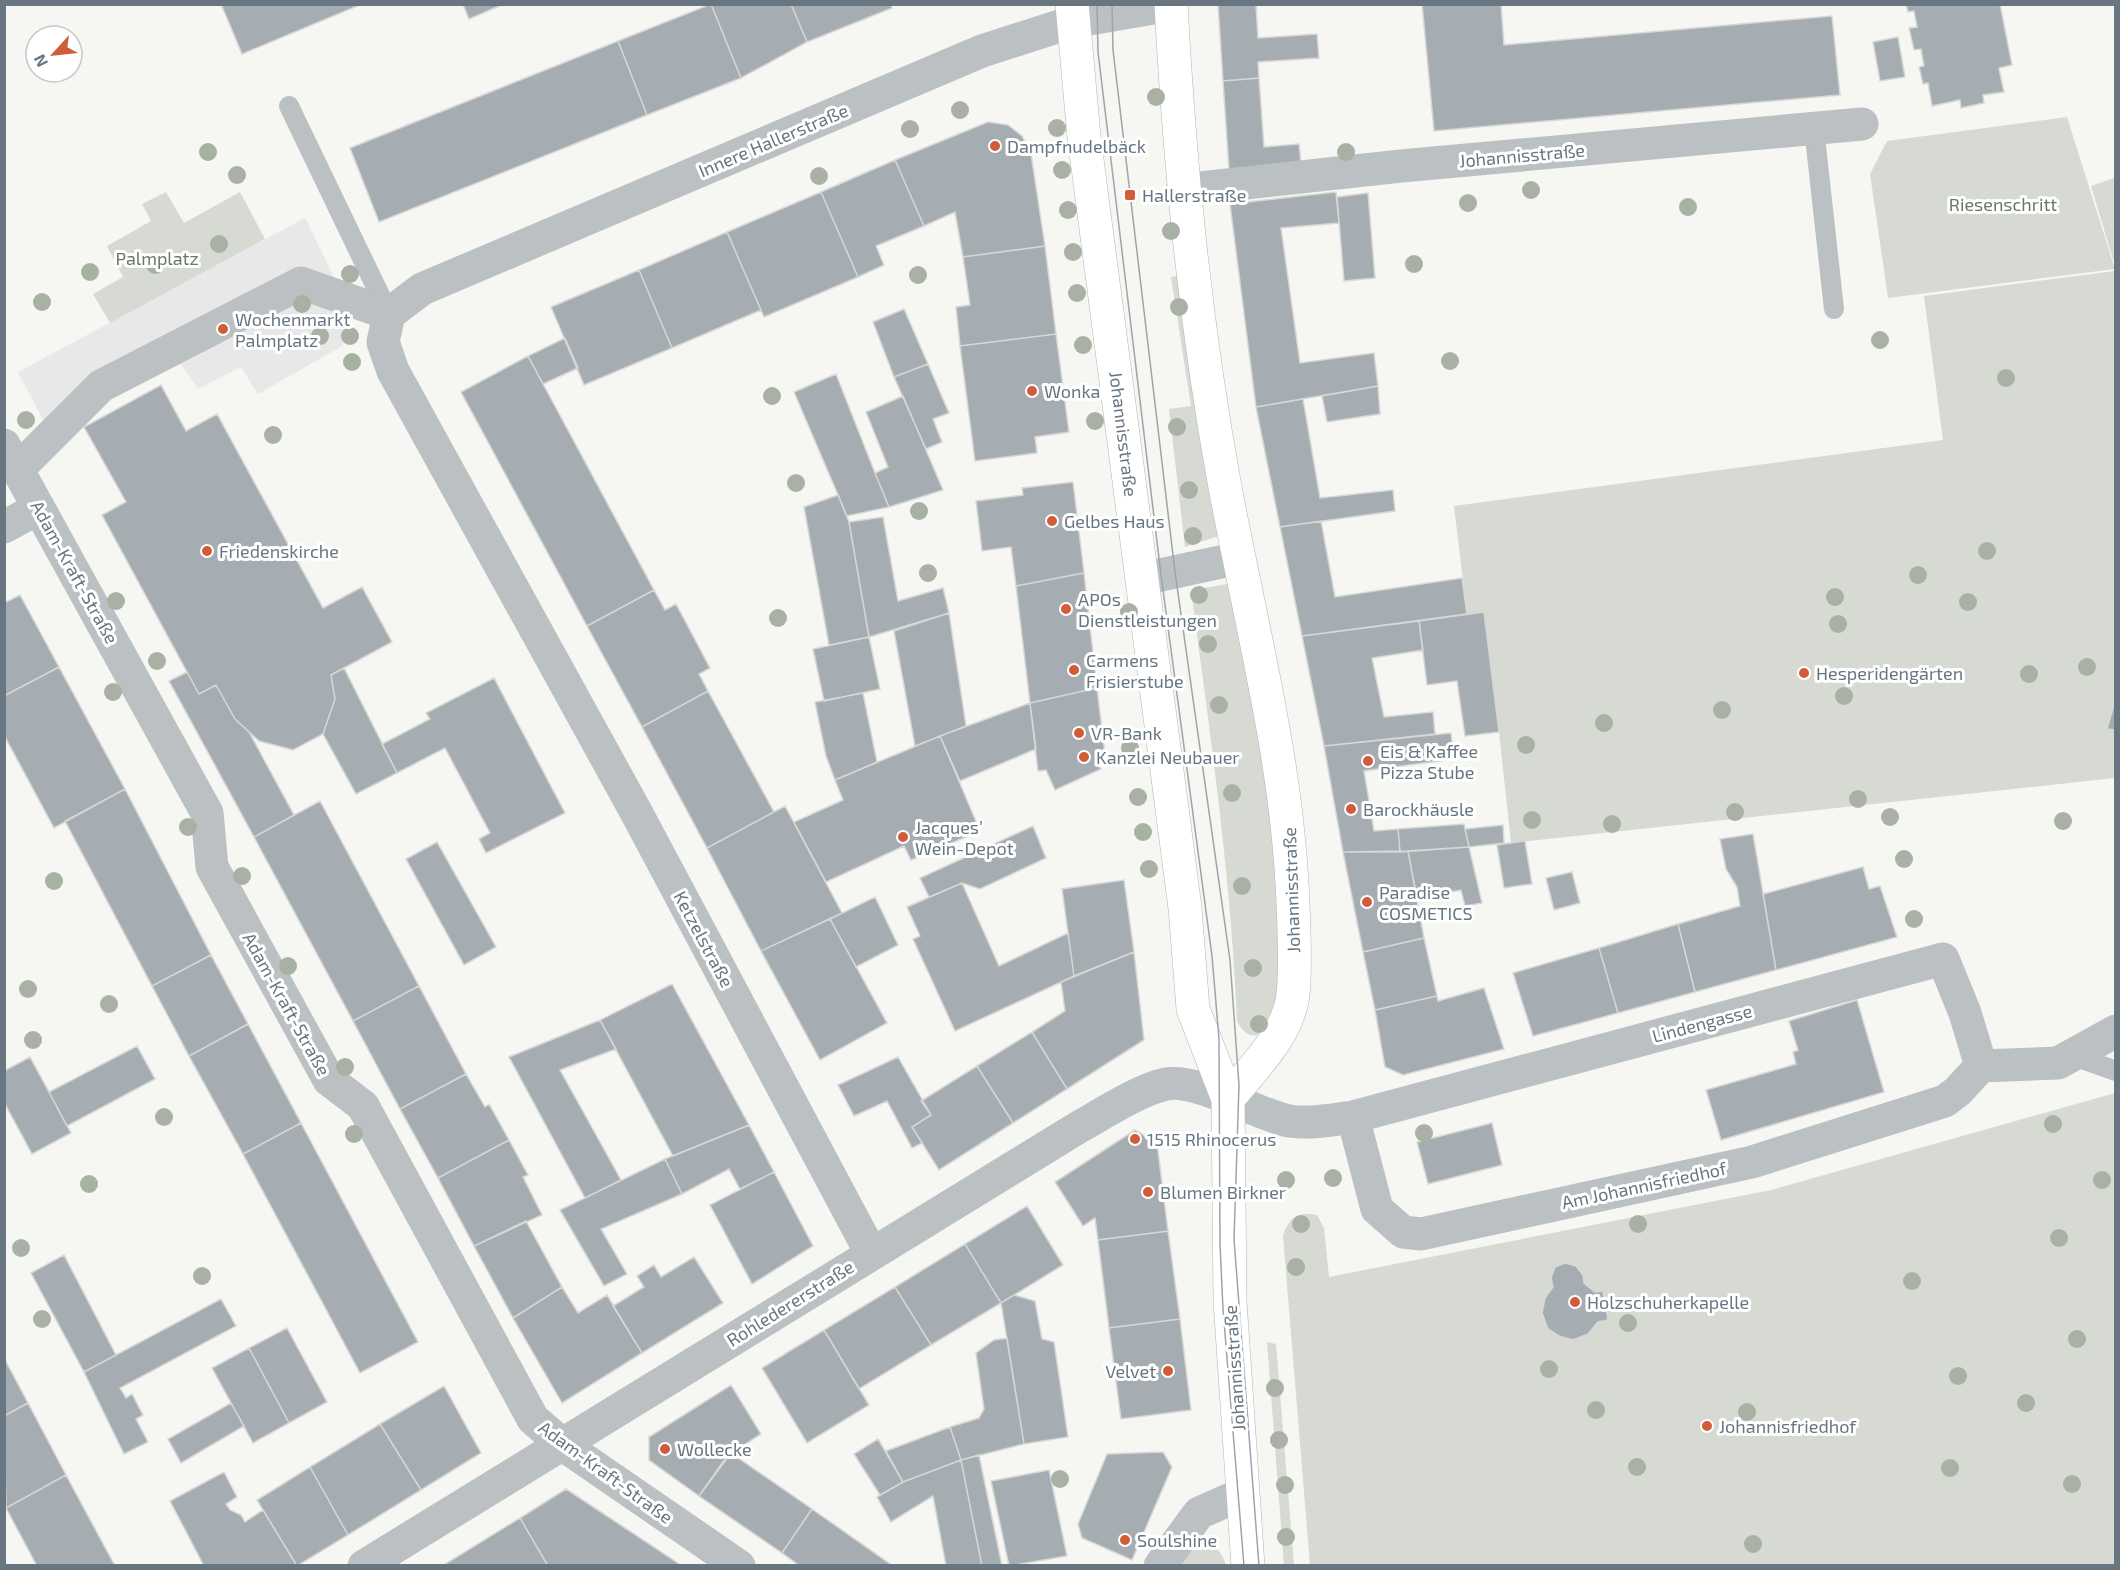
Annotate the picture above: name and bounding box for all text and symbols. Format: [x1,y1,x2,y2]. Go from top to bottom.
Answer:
north arrow [24,24,84,84]
text: N [29,52,51,71]
street label: Innere Hallerstraße [695,99,851,181]
place label: Dampfnudelbäck [1007,135,1146,157]
marker: Dampfnudelbäck [988,139,1002,153]
street label: Johannisstraße [1458,139,1586,171]
place label: Hallerstraße [1142,184,1246,206]
marker: Hallerstraße [1123,188,1137,202]
park label: Riesenschritt [1949,193,2057,215]
park label: Palmplatz [115,247,199,269]
place label: Wochenmarkt Palmplatz [235,308,350,351]
marker: Wochenmarkt Palmplatz [216,322,230,336]
street label: Johannisstraße [1105,370,1143,498]
place label: Wonka [1044,380,1100,402]
marker: Wonka [1025,384,1039,398]
street label: Adam-Kraft-Straße [27,497,123,647]
place label: Gelbes Haus [1064,510,1165,532]
marker: Gelbes Haus [1045,514,1059,528]
place label: Friedenskirche [219,540,339,562]
marker: Friedenskirche [200,544,214,558]
place label: APOs Dienstleistungen [1078,588,1217,631]
marker: APOs Dienstleistungen [1059,602,1073,616]
place label: Carmens Frisierstube [1086,649,1184,692]
place label: Hesperidengärten [1816,662,1963,684]
marker: Carmens Frisierstube [1067,663,1081,677]
marker: Hesperidengärten [1797,666,1811,680]
place label: VR-Bank [1091,722,1162,744]
marker: VR-Bank [1072,726,1086,740]
place label: Eis & Kaffee Pizza Stube [1380,740,1478,783]
place label: Kanzlei Neubauer [1096,746,1240,768]
marker: Kanzlei Neubauer [1077,750,1091,764]
marker: Eis & Kaffee Pizza Stube [1361,754,1375,768]
place label: Barockhäusle [1363,798,1474,820]
marker: Barockhäusle [1344,802,1358,816]
place label: Jacques’ Wein-Depot [915,816,1014,859]
street label: Johannisstraße [1278,827,1304,953]
marker: Jacques’ Wein-Depot [896,830,910,844]
place label: Paradise COSMETICS [1379,881,1473,924]
street label: Ketzelstraße [669,887,739,991]
marker: Paradise COSMETICS [1360,895,1374,909]
street label: Adam-Kraft-Straße [239,929,335,1079]
street label: Lindengasse [1650,999,1754,1047]
place label: 1515 Rhinocerus [1147,1128,1276,1150]
marker: 1515 Rhinocerus [1128,1132,1142,1146]
street label: Am Johannisfriedhof [1560,1157,1729,1213]
place label: Blumen Birkner [1160,1181,1286,1203]
marker: Blumen Birkner [1141,1185,1155,1199]
street label: Rohledererstraße [722,1255,858,1351]
place label: Holzschuherkapelle [1587,1291,1749,1313]
marker: Holzschuherkapelle [1568,1295,1582,1309]
street label: Johannisstraße [1219,1304,1249,1432]
place label: Velvet [1105,1360,1156,1382]
marker: Velvet [1161,1364,1175,1378]
place label: Johannisfriedhof [1719,1415,1857,1437]
street label: Adam-Kraft-Straße [535,1416,677,1528]
marker: Johannisfriedhof [1700,1419,1714,1433]
place label: Wollecke [677,1438,752,1460]
marker: Wollecke [658,1442,672,1456]
place label: Soulshine [1137,1529,1217,1551]
marker: Soulshine [1118,1533,1132,1547]

